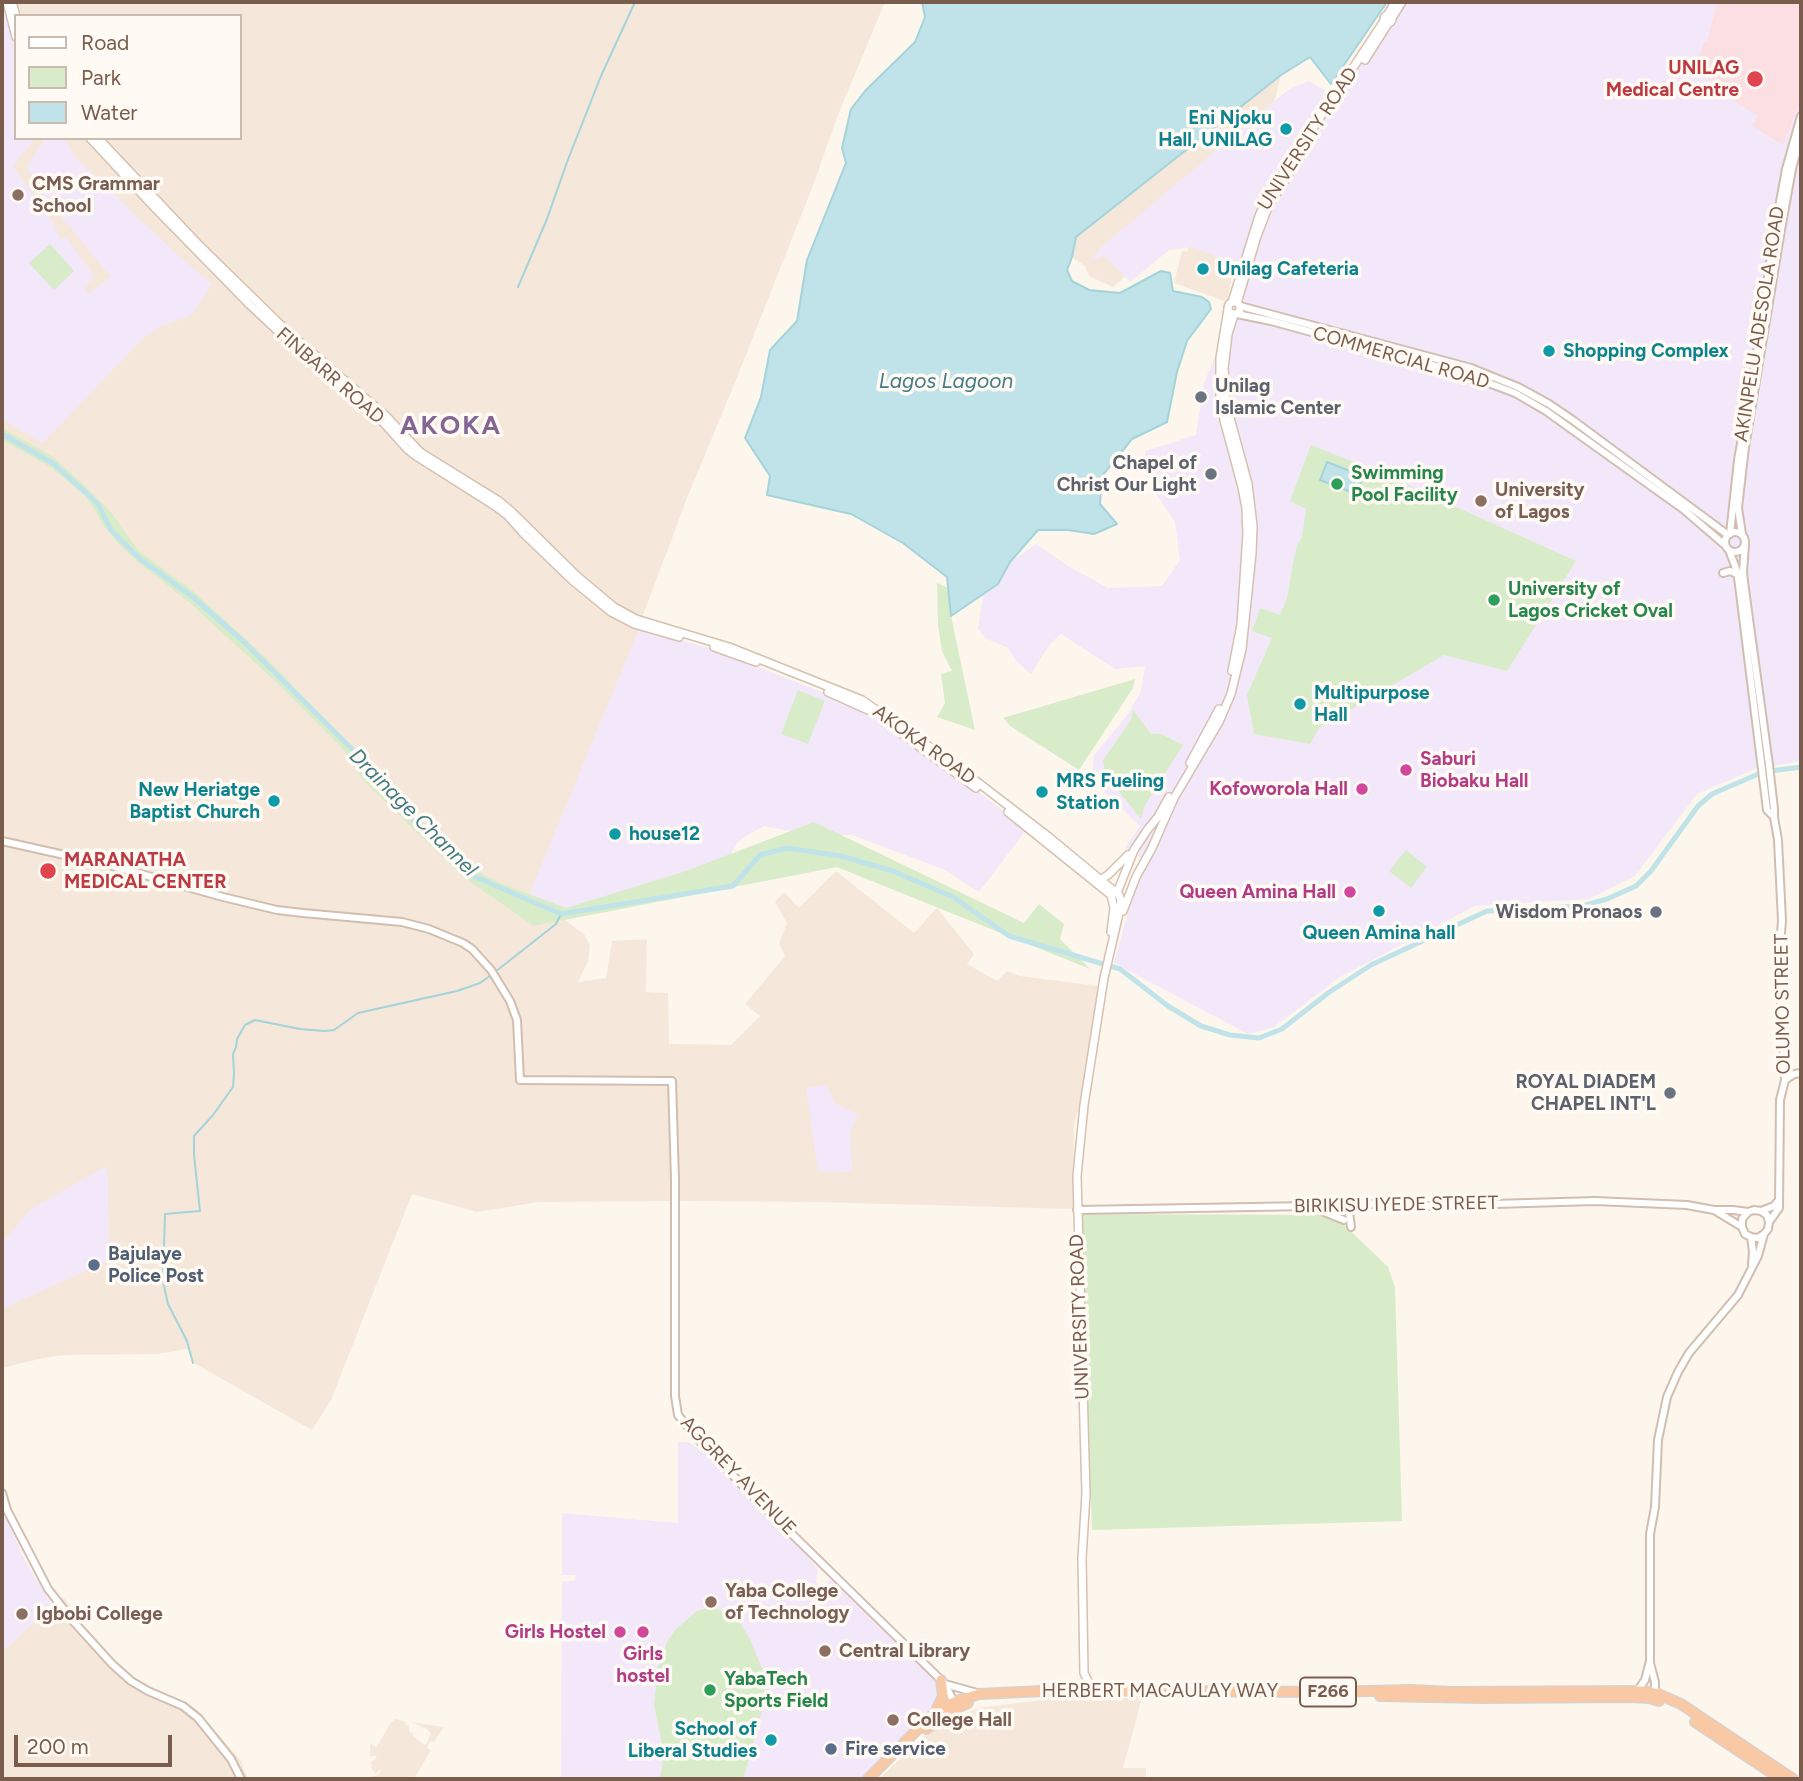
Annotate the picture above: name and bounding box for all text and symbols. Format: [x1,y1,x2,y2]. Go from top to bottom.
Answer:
legend [14,14,242,140]
text: Road [81,30,129,55]
place label: UNILAG Medical Centre [1606,57,1739,101]
street label: UNIVERSITY ROAD [1253,63,1363,215]
text: Park [81,65,121,90]
marker: UNILAG Medical Centre [1745,69,1765,89]
text: Water [81,100,137,125]
place label: Eni Njoku Hall, UNILAG [1158,107,1272,151]
marker: Eni Njoku Hall, UNILAG [1278,121,1294,137]
place label: CMS Grammar School [32,173,160,217]
marker: CMS Grammar School [10,187,26,203]
street label: AKINPELU ADESOLA ROAD [1730,205,1790,443]
place label: Unilag Cafeteria [1217,258,1359,280]
marker: Unilag Cafeteria [1195,261,1211,277]
street label: COMMERCIAL ROAD [1310,322,1492,394]
street label: FINBARR ROAD [271,323,389,429]
place label: Shopping Complex [1563,340,1729,362]
marker: Shopping Complex [1541,343,1557,359]
water label: Lagos Lagoon [879,369,1013,395]
place label: Unilag Islamic Center [1215,375,1341,419]
marker: Unilag Islamic Center [1193,389,1209,405]
district label: AKOKA [401,410,501,442]
place label: Chapel of Christ Our Light [1057,452,1197,496]
place label: Swimming Pool Facility [1351,462,1458,506]
marker: Chapel of Christ Our Light [1203,466,1219,482]
marker: Swimming Pool Facility [1329,476,1345,492]
place label: University of Lagos [1495,479,1585,523]
marker: University of Lagos [1473,493,1489,509]
place label: University of Lagos Cricket Oval [1508,578,1673,622]
marker: University of Lagos Cricket Oval [1486,592,1502,608]
place label: Multipurpose Hall [1314,682,1430,726]
marker: Multipurpose Hall [1292,696,1308,712]
street label: AKOKA ROAD [868,700,980,790]
water label: Drainage Channel [344,744,482,882]
place label: Saburi Biobaku Hall [1420,748,1528,792]
marker: Saburi Biobaku Hall [1398,762,1414,778]
place label: MRS Fueling Station [1056,770,1164,814]
place label: Kofoworola Hall [1209,778,1348,800]
place label: New Heriatge Baptist Church [129,779,260,823]
marker: Kofoworola Hall [1354,781,1370,797]
marker: MRS Fueling Station [1034,784,1050,800]
marker: New Heriatge Baptist Church [266,793,282,809]
place label: house12 [629,823,700,845]
marker: house12 [607,826,623,842]
place label: MARANATHA MEDICAL CENTER [64,849,227,893]
marker: MARANATHA MEDICAL CENTER [38,861,58,881]
place label: Queen Amina Hall [1180,881,1336,903]
marker: Queen Amina Hall [1342,884,1358,900]
place label: Wisdom Pronaos [1496,901,1642,923]
marker: Queen Amina hall [1371,903,1387,919]
marker: Wisdom Pronaos [1648,904,1664,920]
place label: Queen Amina hall [1302,922,1456,944]
street label: OLUMO STREET [1770,934,1796,1074]
place label: ROYAL DIADEM CHAPEL INT'L [1516,1071,1656,1115]
marker: ROYAL DIADEM CHAPEL INT'L [1662,1085,1678,1101]
street label: BIRIKISU IYEDE STREET [1294,1192,1498,1218]
street label: UNIVERSITY ROAD [1066,1234,1094,1400]
place label: Bajulaye Police Post [108,1243,204,1287]
marker: Bajulaye Police Post [86,1257,102,1273]
street label: AGGREY AVENUE [675,1412,801,1540]
place label: Yaba College of Technology [725,1580,850,1624]
marker: Yaba College of Technology [703,1594,719,1610]
place label: Igbobi College [36,1603,163,1625]
marker: Igbobi College [14,1606,30,1622]
place label: Girls Hostel [505,1621,606,1643]
marker: Girls Hostel [612,1624,628,1640]
marker: Girls hostel [635,1624,651,1640]
place label: Central Library [839,1640,970,1662]
place label: Girls hostel [616,1643,670,1687]
marker: Central Library [817,1643,833,1659]
place label: YabaTech Sports Field [724,1668,828,1712]
road number: F266 [1300,1678,1356,1707]
street label: HERBERT MACAULAY WAY [1042,1680,1278,1702]
marker: YabaTech Sports Field [702,1682,718,1698]
place label: College Hall [907,1709,1012,1731]
marker: College Hall [885,1712,901,1728]
place label: School of Liberal Studies [628,1718,757,1762]
scale bar [18,1722,175,1766]
marker: School of Liberal Studies [763,1732,779,1748]
text: 200 m [27,1734,89,1759]
place label: Fire service [845,1738,946,1760]
marker: Fire service [823,1741,839,1757]

